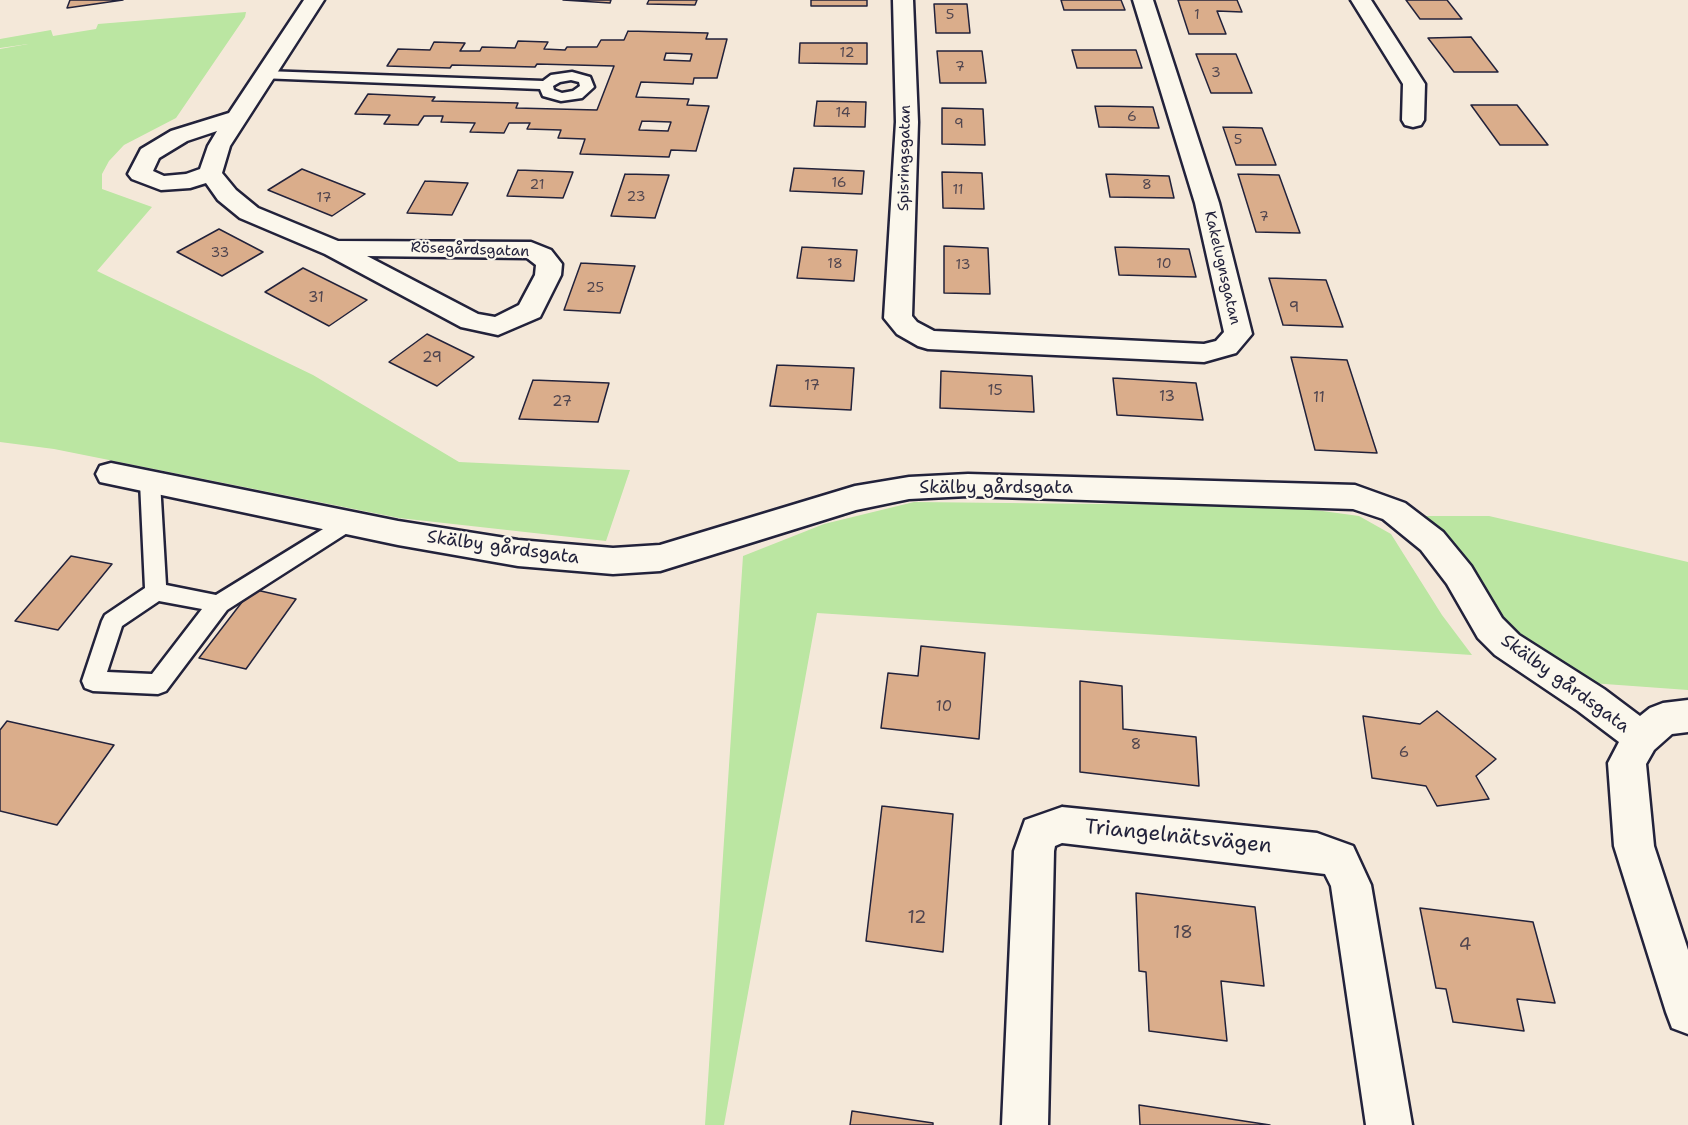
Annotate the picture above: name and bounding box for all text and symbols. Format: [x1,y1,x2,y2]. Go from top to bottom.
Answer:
house number: 5 [946,7,954,23]
house number: 1 [1194,7,1200,23]
house number: 12 [840,45,854,61]
house number: 7 [955,59,965,75]
house number: 3 [1211,65,1221,81]
house number: 14 [835,105,851,121]
street label: Spisringsgatan [895,105,915,211]
house number: 6 [1127,109,1137,125]
house number: 9 [954,116,964,132]
house number: 5 [1234,132,1242,148]
house number: 16 [831,175,847,191]
house number: 21 [530,177,544,193]
house number: 8 [1142,177,1152,193]
house number: 11 [952,182,964,198]
house number: 23 [627,189,645,205]
house number: 17 [317,190,331,206]
street label: Kakelugnsgatan [1200,209,1244,327]
house number: 7 [1259,209,1269,225]
street label: Rösegårdsgatan [410,239,530,261]
house number: 33 [211,245,229,261]
house number: 18 [827,256,843,272]
house number: 10 [1156,256,1172,272]
house number: 13 [956,257,970,273]
house number: 25 [586,280,604,296]
house number: 31 [308,289,324,307]
house number: 9 [1289,299,1299,317]
house number: 29 [422,349,442,367]
house number: 17 [804,377,820,395]
house number: 15 [987,382,1003,400]
house number: 13 [1159,388,1175,406]
house number: 11 [1313,389,1325,407]
house number: 27 [552,393,572,411]
street label: Skälby gårdsgata [919,477,1073,499]
street label: Skälby gårdsgata [425,527,581,569]
street label: Skälby gårdsgata [1496,630,1634,738]
house number: 10 [936,698,952,716]
house number: 8 [1131,736,1141,754]
house number: 6 [1399,744,1409,762]
street label: Triangelnätsvägen [1083,815,1273,859]
house number: 12 [907,907,927,929]
house number: 18 [1173,922,1193,944]
house number: 4 [1459,934,1471,956]

